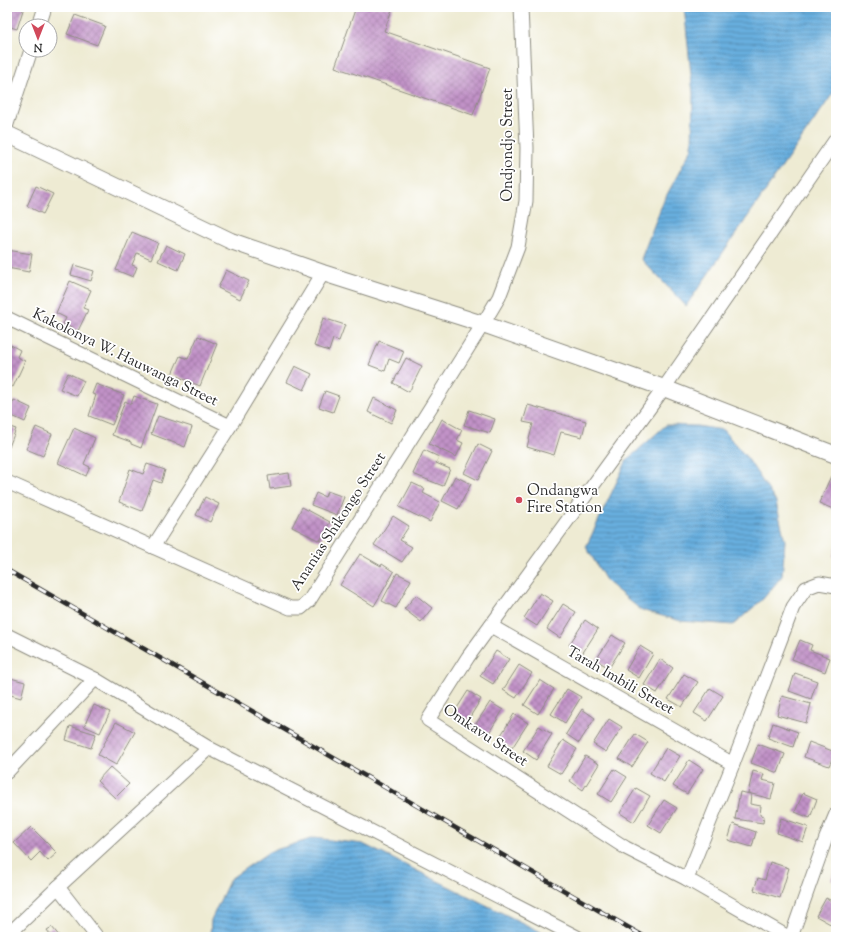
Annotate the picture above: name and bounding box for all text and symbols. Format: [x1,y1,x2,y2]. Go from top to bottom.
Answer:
north arrow [18,18,58,58]
text: N [33,39,43,55]
street label: Ondjondjo Street [498,88,519,202]
street label: Kakolonya W. Hauwanga Street [29,304,221,412]
street label: Ananias Shikongo Street [286,449,392,595]
place label: Ondangwa Fire Station [527,481,602,519]
marker: Ondangwa Fire Station [514,495,524,505]
street label: Tarah Imbili Street [563,642,677,720]
street label: Omkavu Street [438,700,532,772]

